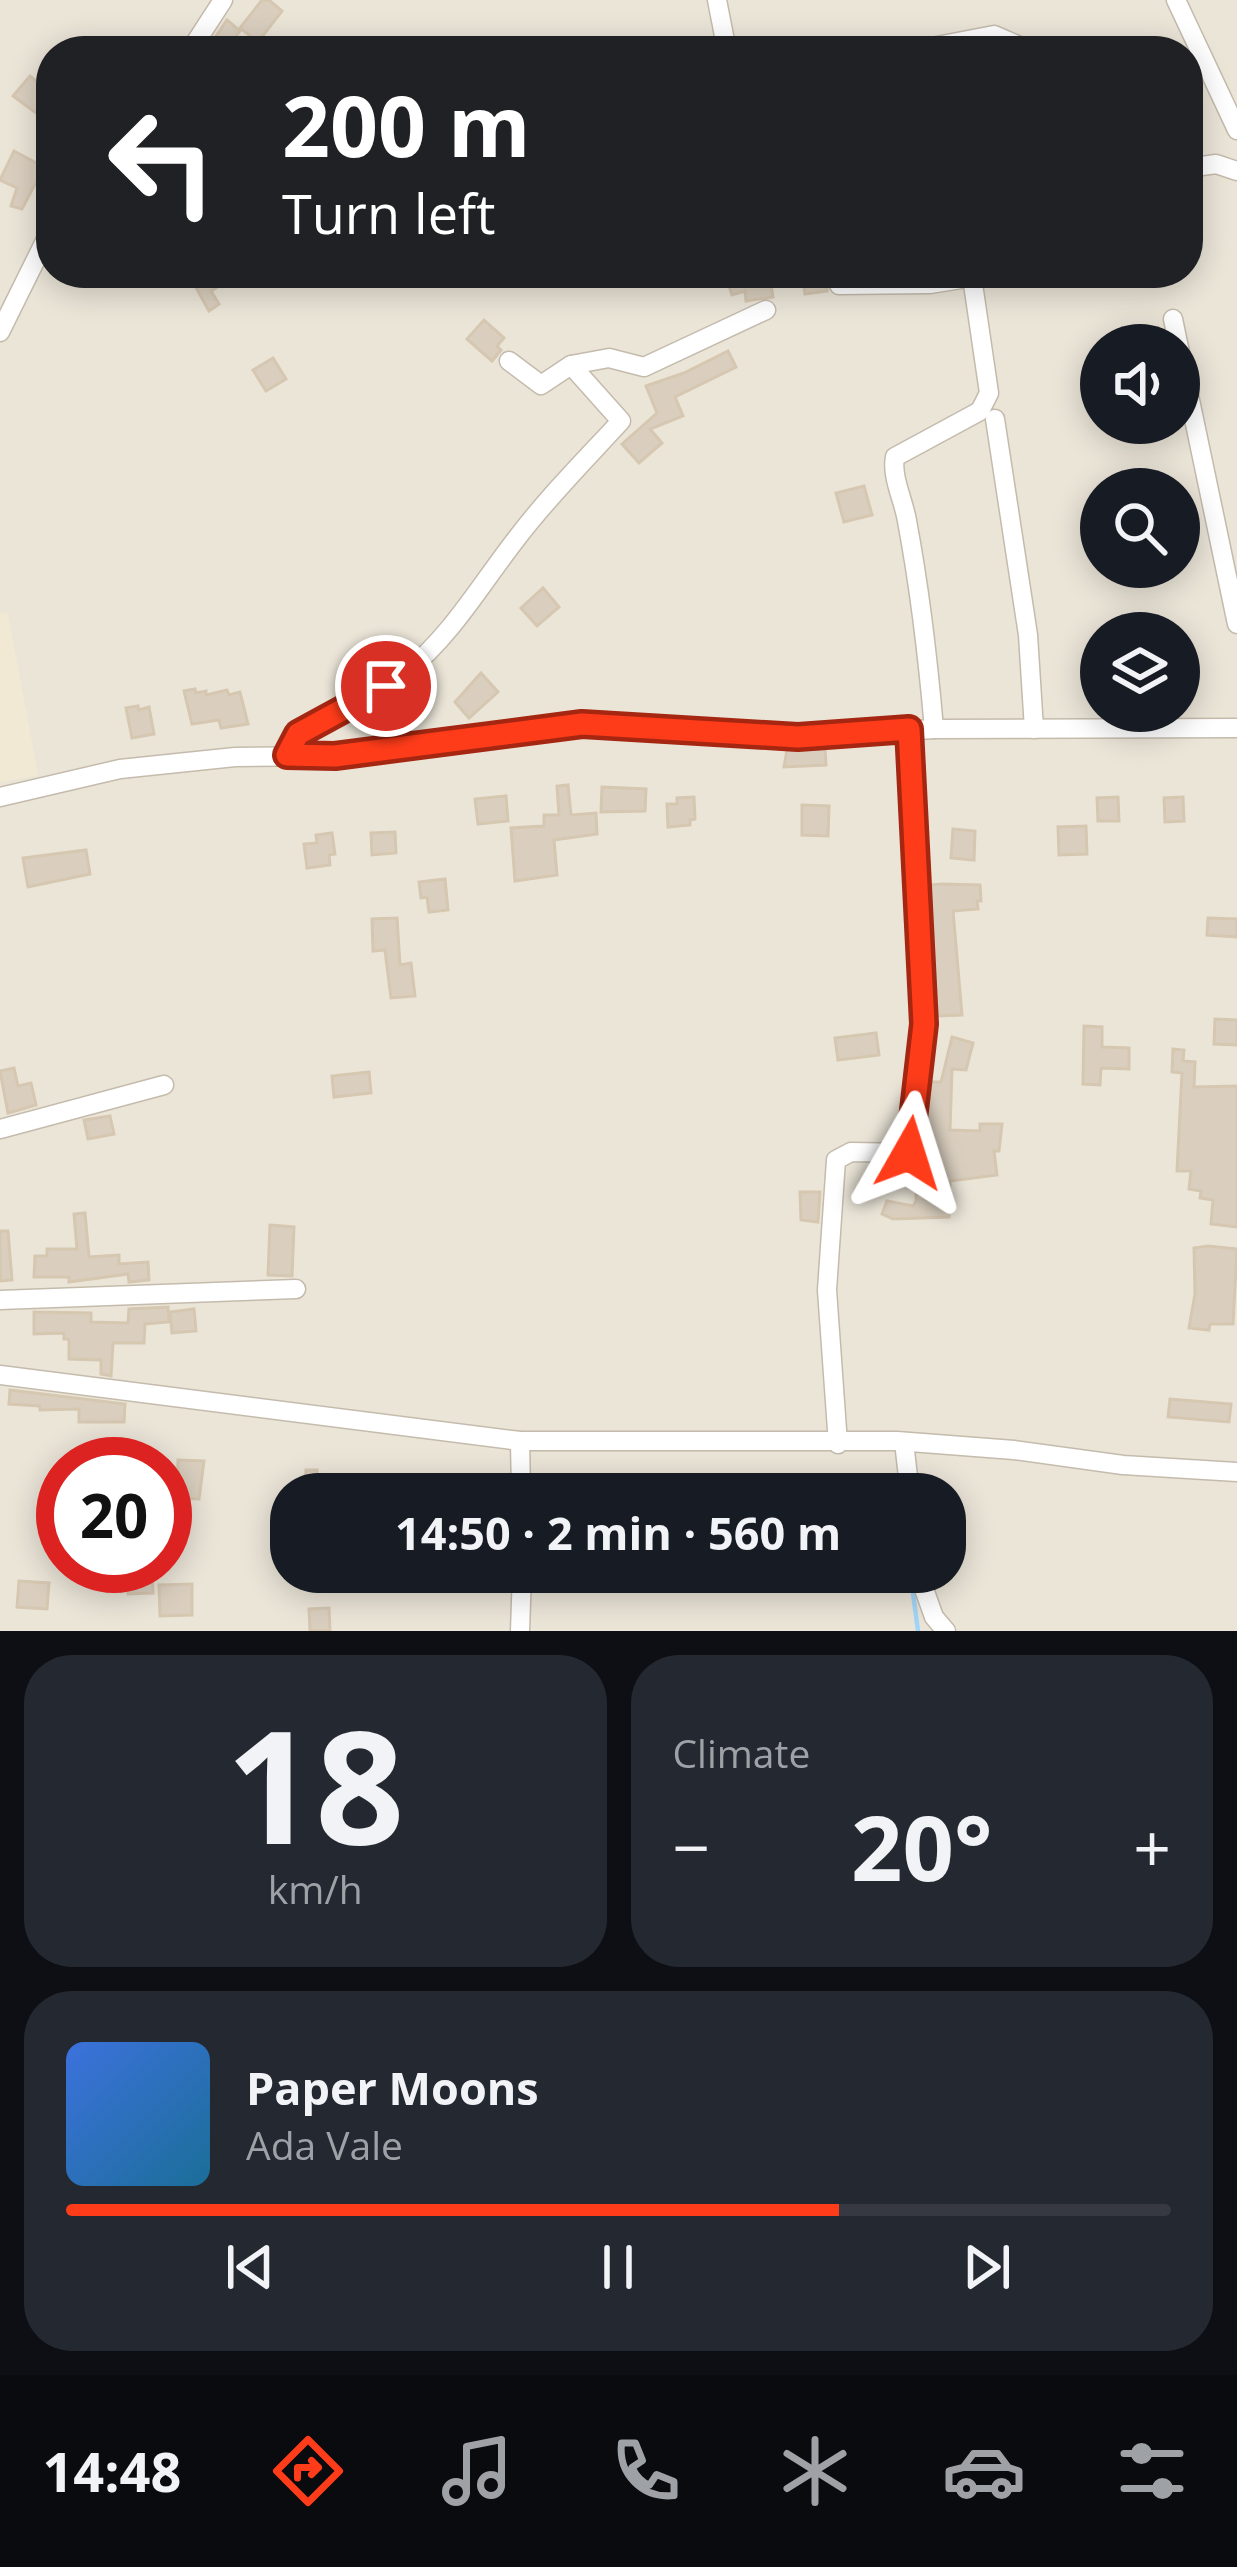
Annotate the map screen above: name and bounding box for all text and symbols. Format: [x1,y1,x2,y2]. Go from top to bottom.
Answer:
text: 200 m [282,67,530,182]
icon: left [84,84,240,240]
text: Turn left [282,176,495,250]
map controls [1080,324,1200,732]
button: sound [1080,324,1200,444]
button: search [1080,468,1200,588]
button: layers [1080,612,1200,732]
pin [335,635,437,737]
icon: arrive [353,653,419,719]
position arrow [846,1090,972,1216]
speed limit sign: 20 [36,1437,192,1593]
text: 14:50 · 2 min · 560 m [395,1502,841,1563]
text: 18 [226,1677,404,1890]
text: Climate [673,1726,810,1779]
text: 20° [851,1785,992,1907]
text: − [673,1801,710,1891]
text: + [1133,1801,1171,1891]
text: km/h [268,1862,363,1915]
text: Paper Moons [246,2057,539,2118]
text: Ada Vale [246,2118,403,2171]
icon: previous [217,2234,283,2300]
icon: pause [585,2234,651,2300]
icon: next [954,2234,1020,2300]
icon: directions [266,2429,350,2513]
icon: music [435,2429,519,2513]
icon: phone [604,2429,688,2513]
icon: climate [773,2429,857,2513]
icon: car [942,2429,1026,2513]
icon: filters [1110,2429,1194,2513]
text: 14:48 [42,2434,181,2508]

